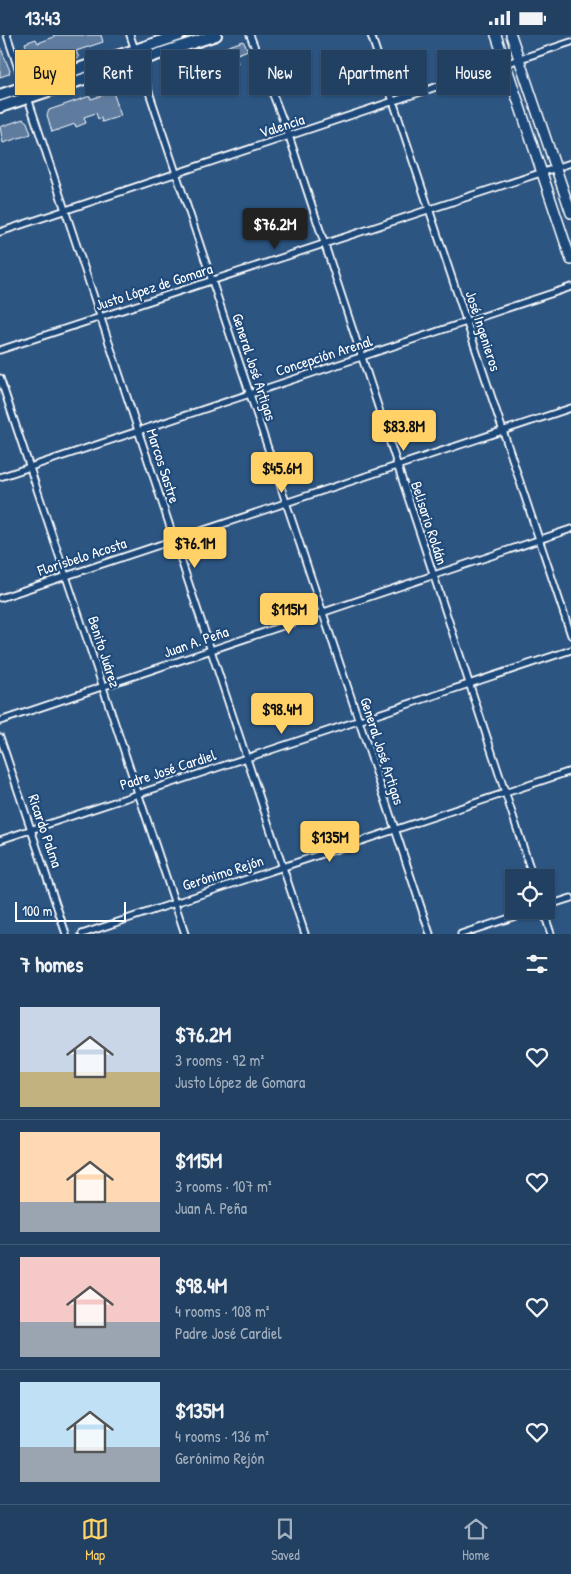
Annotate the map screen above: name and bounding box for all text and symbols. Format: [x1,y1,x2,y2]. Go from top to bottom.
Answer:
text: 13:43 [25,5,60,31]
chip: Buy [15,50,75,95]
chip: Rent [85,50,151,95]
chip: Filters [161,50,239,95]
chip: New [249,50,311,95]
chip: Apartment [321,50,427,95]
chip: House [437,50,510,95]
street label: Valencia [257,108,307,143]
pin: $76.2M [234,207,316,250]
text: $76.2M [254,213,296,235]
street label: Justo López de Gomara [93,258,215,315]
street label: José Ingenieros [461,288,506,374]
street label: General José Artigas [227,310,282,423]
street label: Concepción Arenal [273,330,375,381]
pin: $83.8M [363,409,445,452]
text: $83.8M [383,415,425,437]
street label: Marcos Sastre [142,426,185,506]
pin: $45.6M [241,451,323,494]
text: $45.6M [262,457,302,479]
street label: Belisario Roldán [406,478,453,567]
pin: $76.1M [154,527,236,569]
street label: Florisbelo Acosta [34,532,129,581]
text: $76.1M [174,532,216,554]
pin: $115M [254,593,324,635]
text: $115M [271,598,307,620]
street label: Benito Juárez [83,613,126,691]
street label: Juan A. Peña [161,621,231,662]
pin: $98.4M [241,693,323,735]
street label: General José Artigas [355,694,410,807]
text: $98.4M [262,698,302,720]
street label: Padre José Cardiel [117,744,219,795]
street label: Ricardo Palma [23,791,68,870]
pin: $135M [295,821,365,863]
text: $135M [311,826,349,848]
street label: Gerónimo Rejón [180,850,266,895]
map controls [505,869,555,919]
button: locate [505,869,555,919]
scale bar [15,899,126,922]
text: 100 m [22,901,52,920]
text: 7 homes [20,950,83,979]
icon: filters [523,950,551,978]
text: $76.2M [175,1020,231,1049]
icon: home [60,1027,120,1087]
icon: heart [523,1043,551,1071]
text: 3 rooms · 92 m² [175,1049,264,1071]
text: Justo López de Gomara [175,1071,305,1093]
text: $115M [175,1146,222,1175]
icon: home [60,1152,120,1212]
icon: heart [523,1168,551,1196]
text: 3 rooms · 107 m² [175,1175,272,1197]
text: Juan A. Peña [175,1197,247,1219]
text: $98.4M [175,1271,227,1300]
icon: home [60,1277,120,1337]
icon: heart [523,1293,551,1321]
text: 4 rooms · 108 m² [175,1300,269,1322]
text: Padre José Cardiel [175,1322,282,1344]
text: $135M [175,1396,224,1425]
icon: home [60,1402,120,1462]
icon: heart [523,1418,551,1446]
text: 4 rooms · 136 m² [175,1425,269,1447]
text: Gerónimo Rejón [175,1447,265,1469]
tab: Map [81,1515,109,1564]
tab: Saved [271,1515,300,1564]
tab: Home [462,1515,490,1564]

